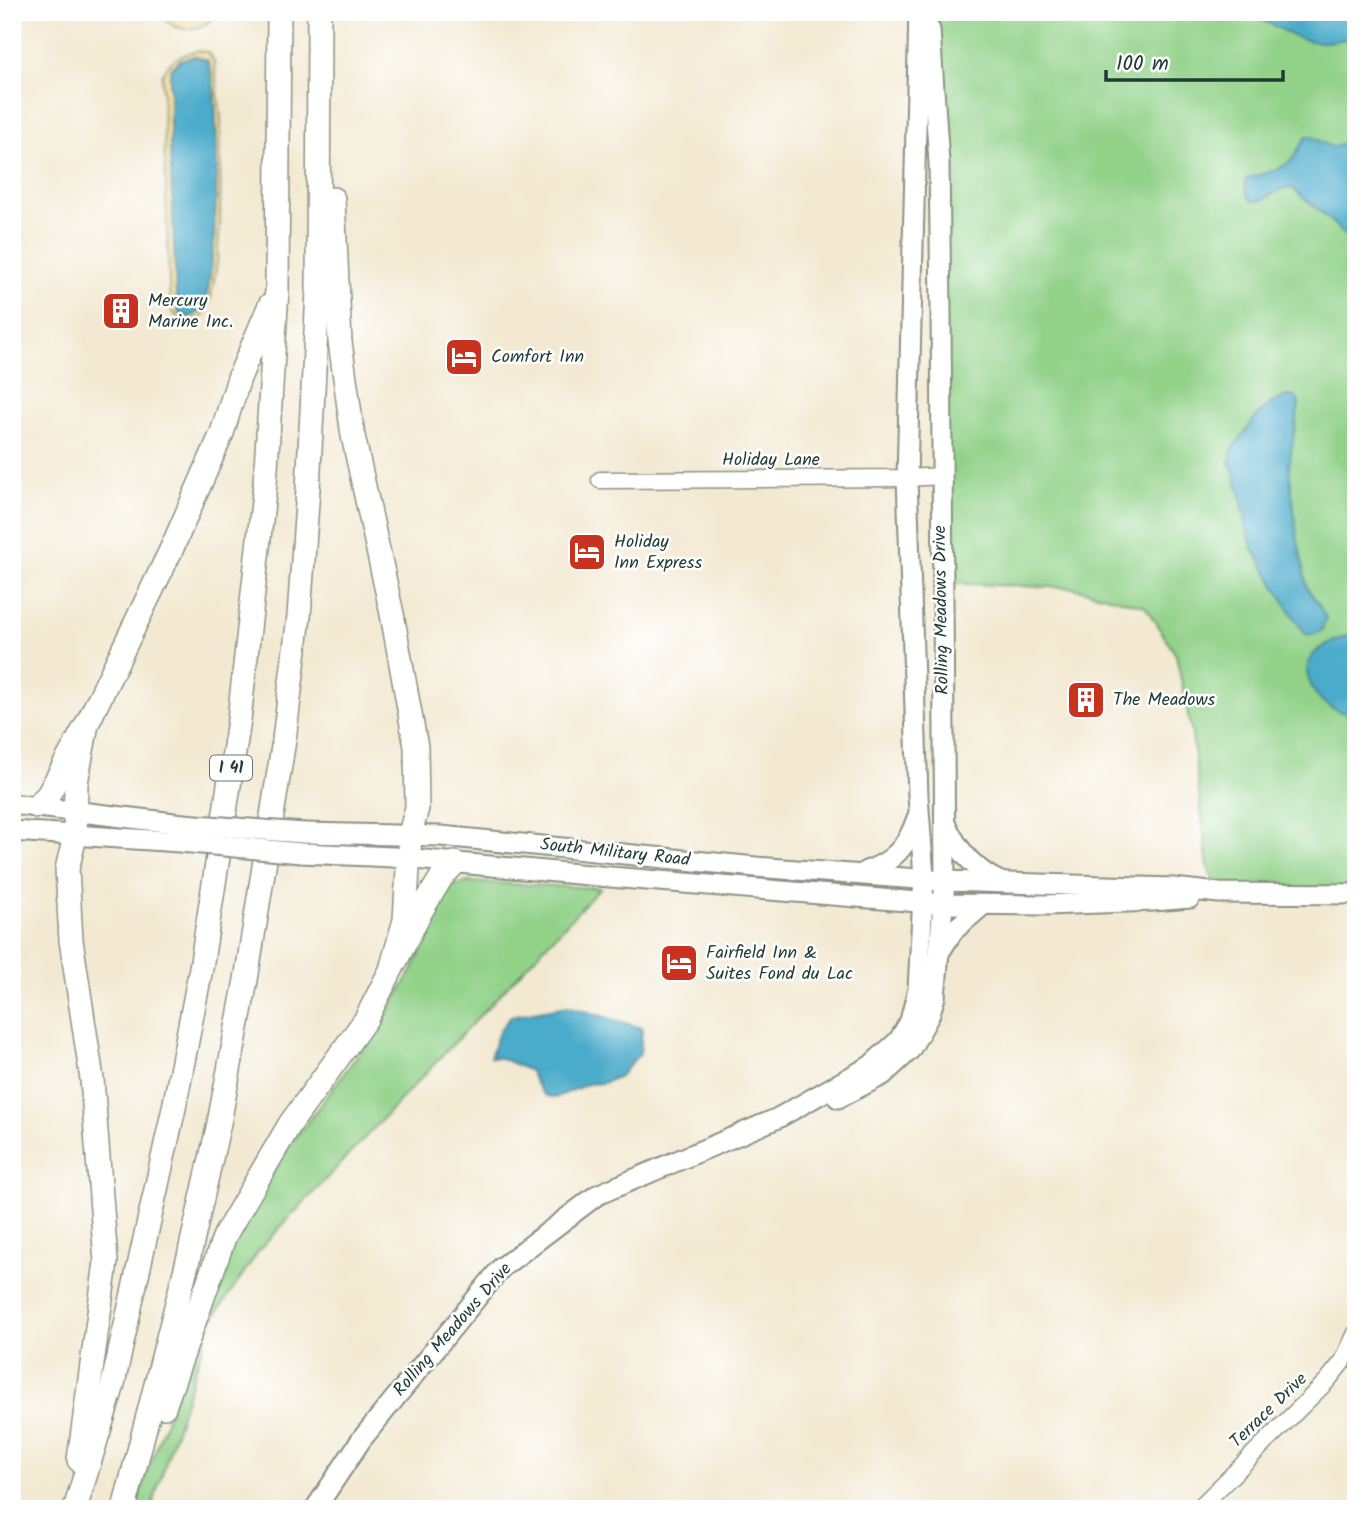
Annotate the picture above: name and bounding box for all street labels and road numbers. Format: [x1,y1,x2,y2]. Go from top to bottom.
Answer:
street label: Holiday Lane [722,446,820,475]
street label: Rolling Meadows Drive [926,525,958,695]
road number: I 41 [210,755,252,780]
street label: South Military Road [539,831,692,875]
street label: Rolling Meadows Drive [386,1257,520,1403]
street label: Terrace Drive [1223,1366,1315,1456]

